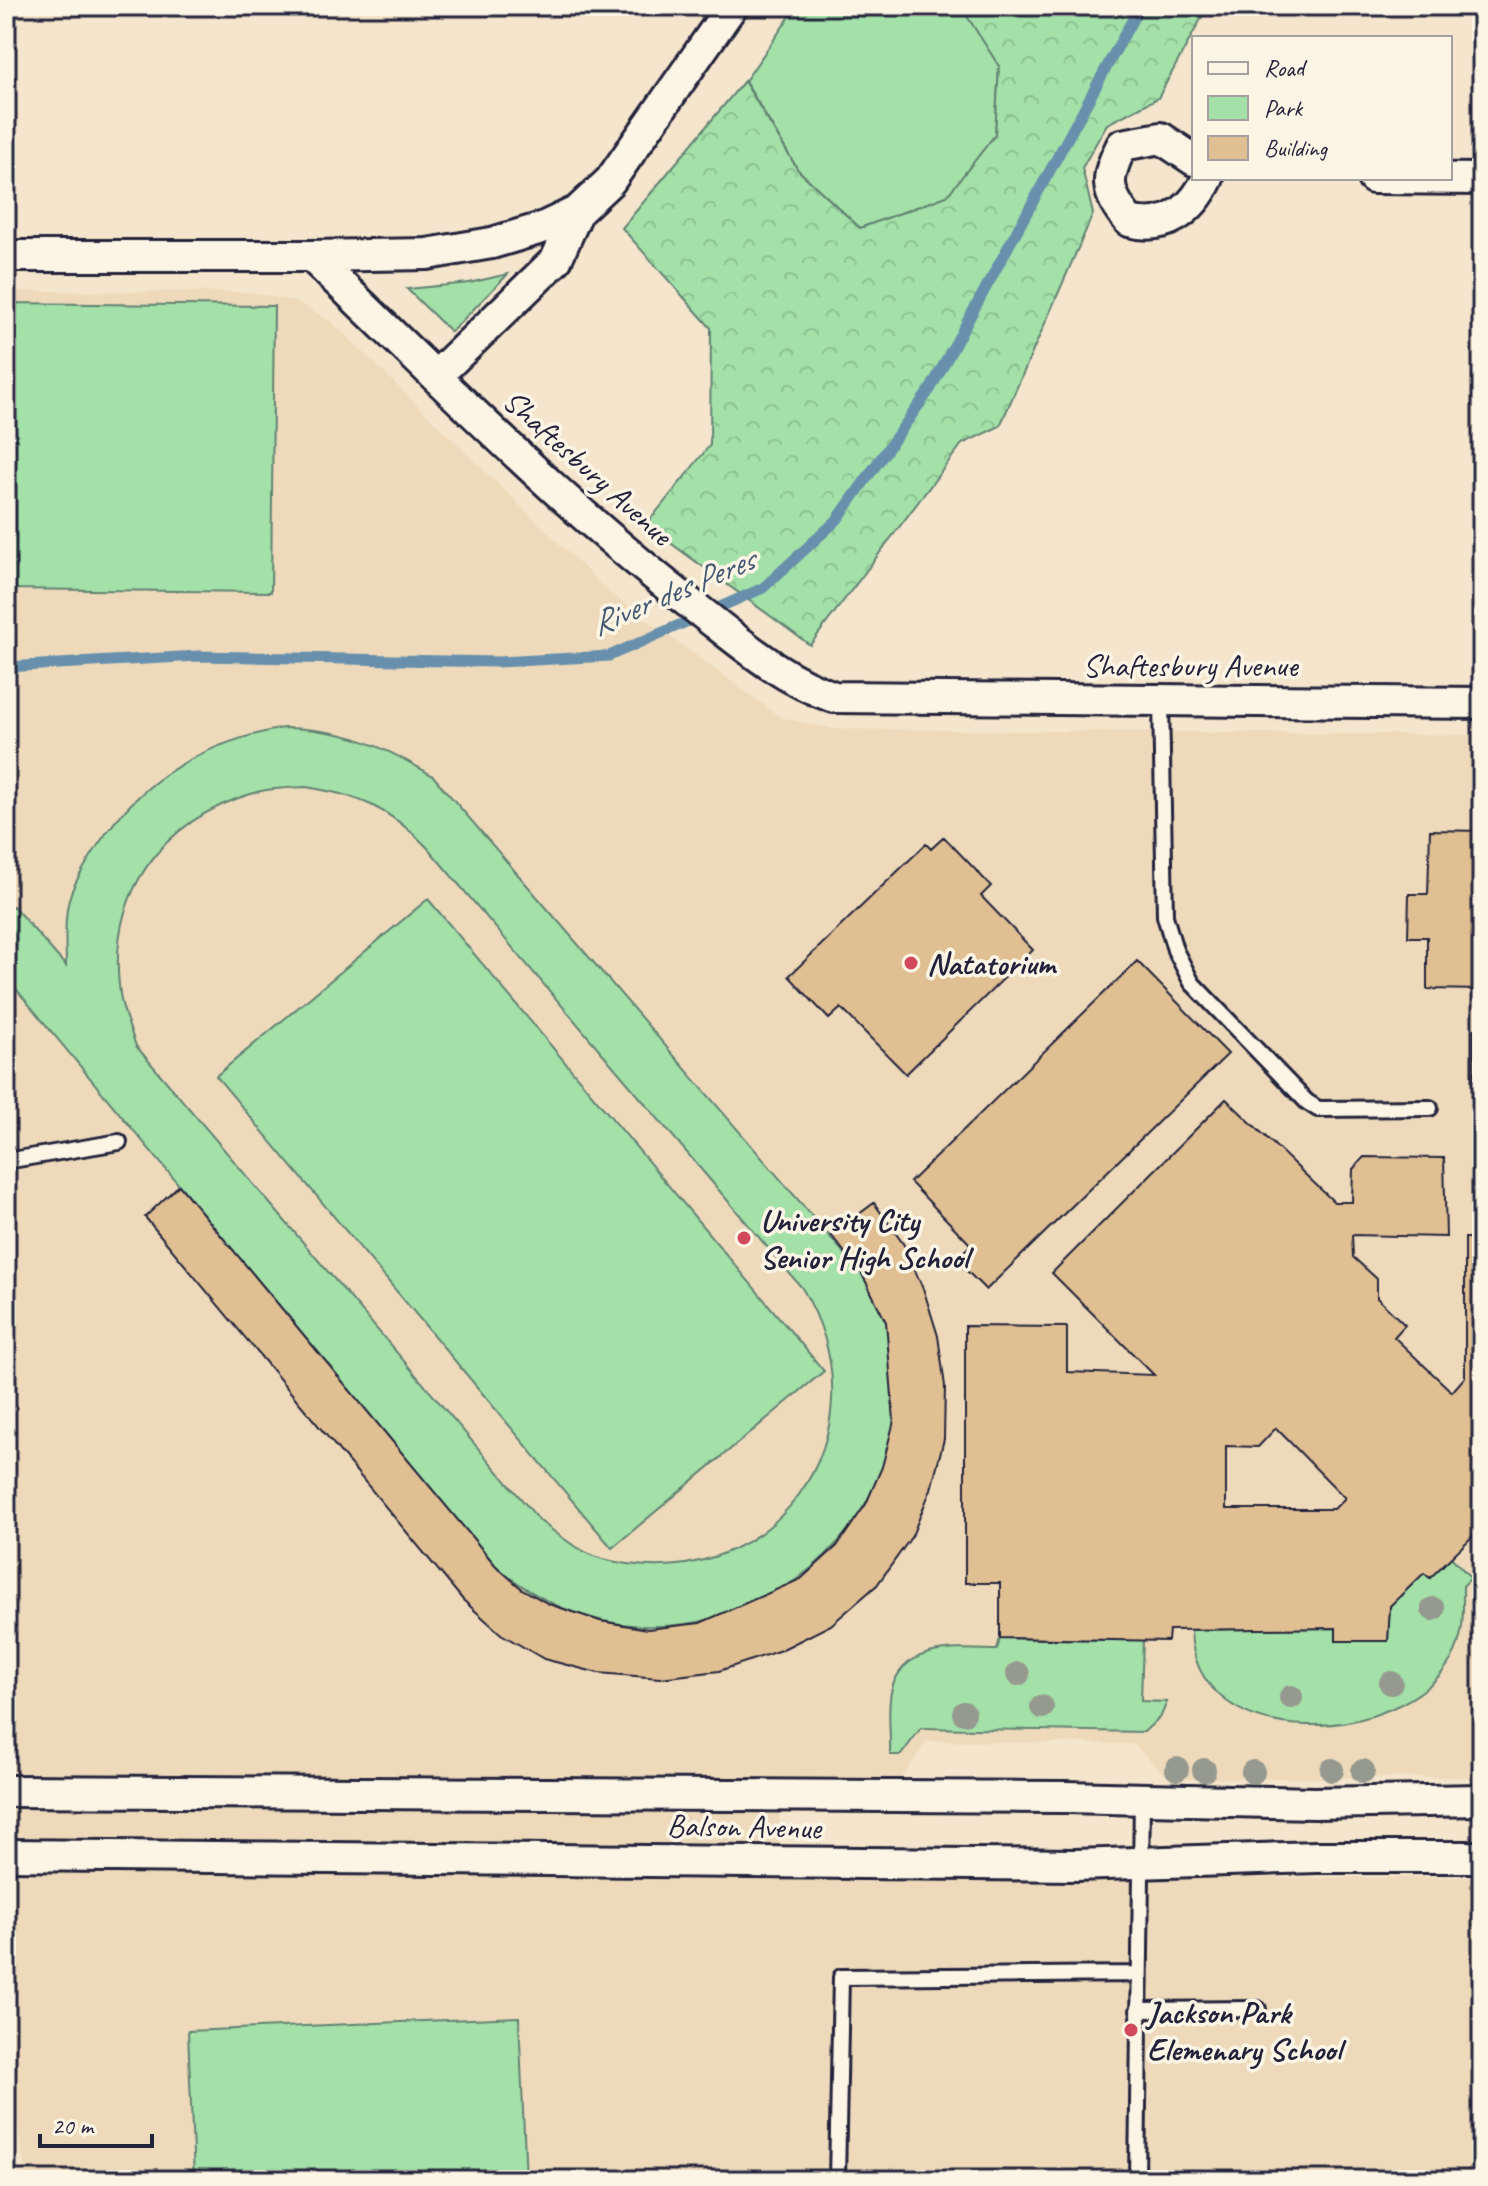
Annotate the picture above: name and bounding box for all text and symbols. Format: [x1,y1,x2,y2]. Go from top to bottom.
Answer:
legend [1192,36,1452,180]
text: Road [1264,53,1308,83]
text: Park [1264,93,1304,123]
text: Building [1264,133,1329,163]
street label: Shaftesbury Avenue [494,380,683,556]
water label: River des Peres [584,536,765,645]
street label: Shaftesbury Avenue [1083,645,1300,686]
place label: Natatorium [927,943,1058,984]
marker: Natatorium [902,954,920,972]
place label: University City Senior High School [760,1200,975,1278]
marker: University City Senior High School [735,1229,753,1247]
street label: Balson Avenue [667,1805,824,1848]
place label: Jackson Park Elemenary School [1145,1992,1347,2070]
marker: Jackson Park Elemenary School [1122,2021,1140,2039]
scale bar [40,2098,152,2148]
text: 20 m [52,2111,95,2141]

